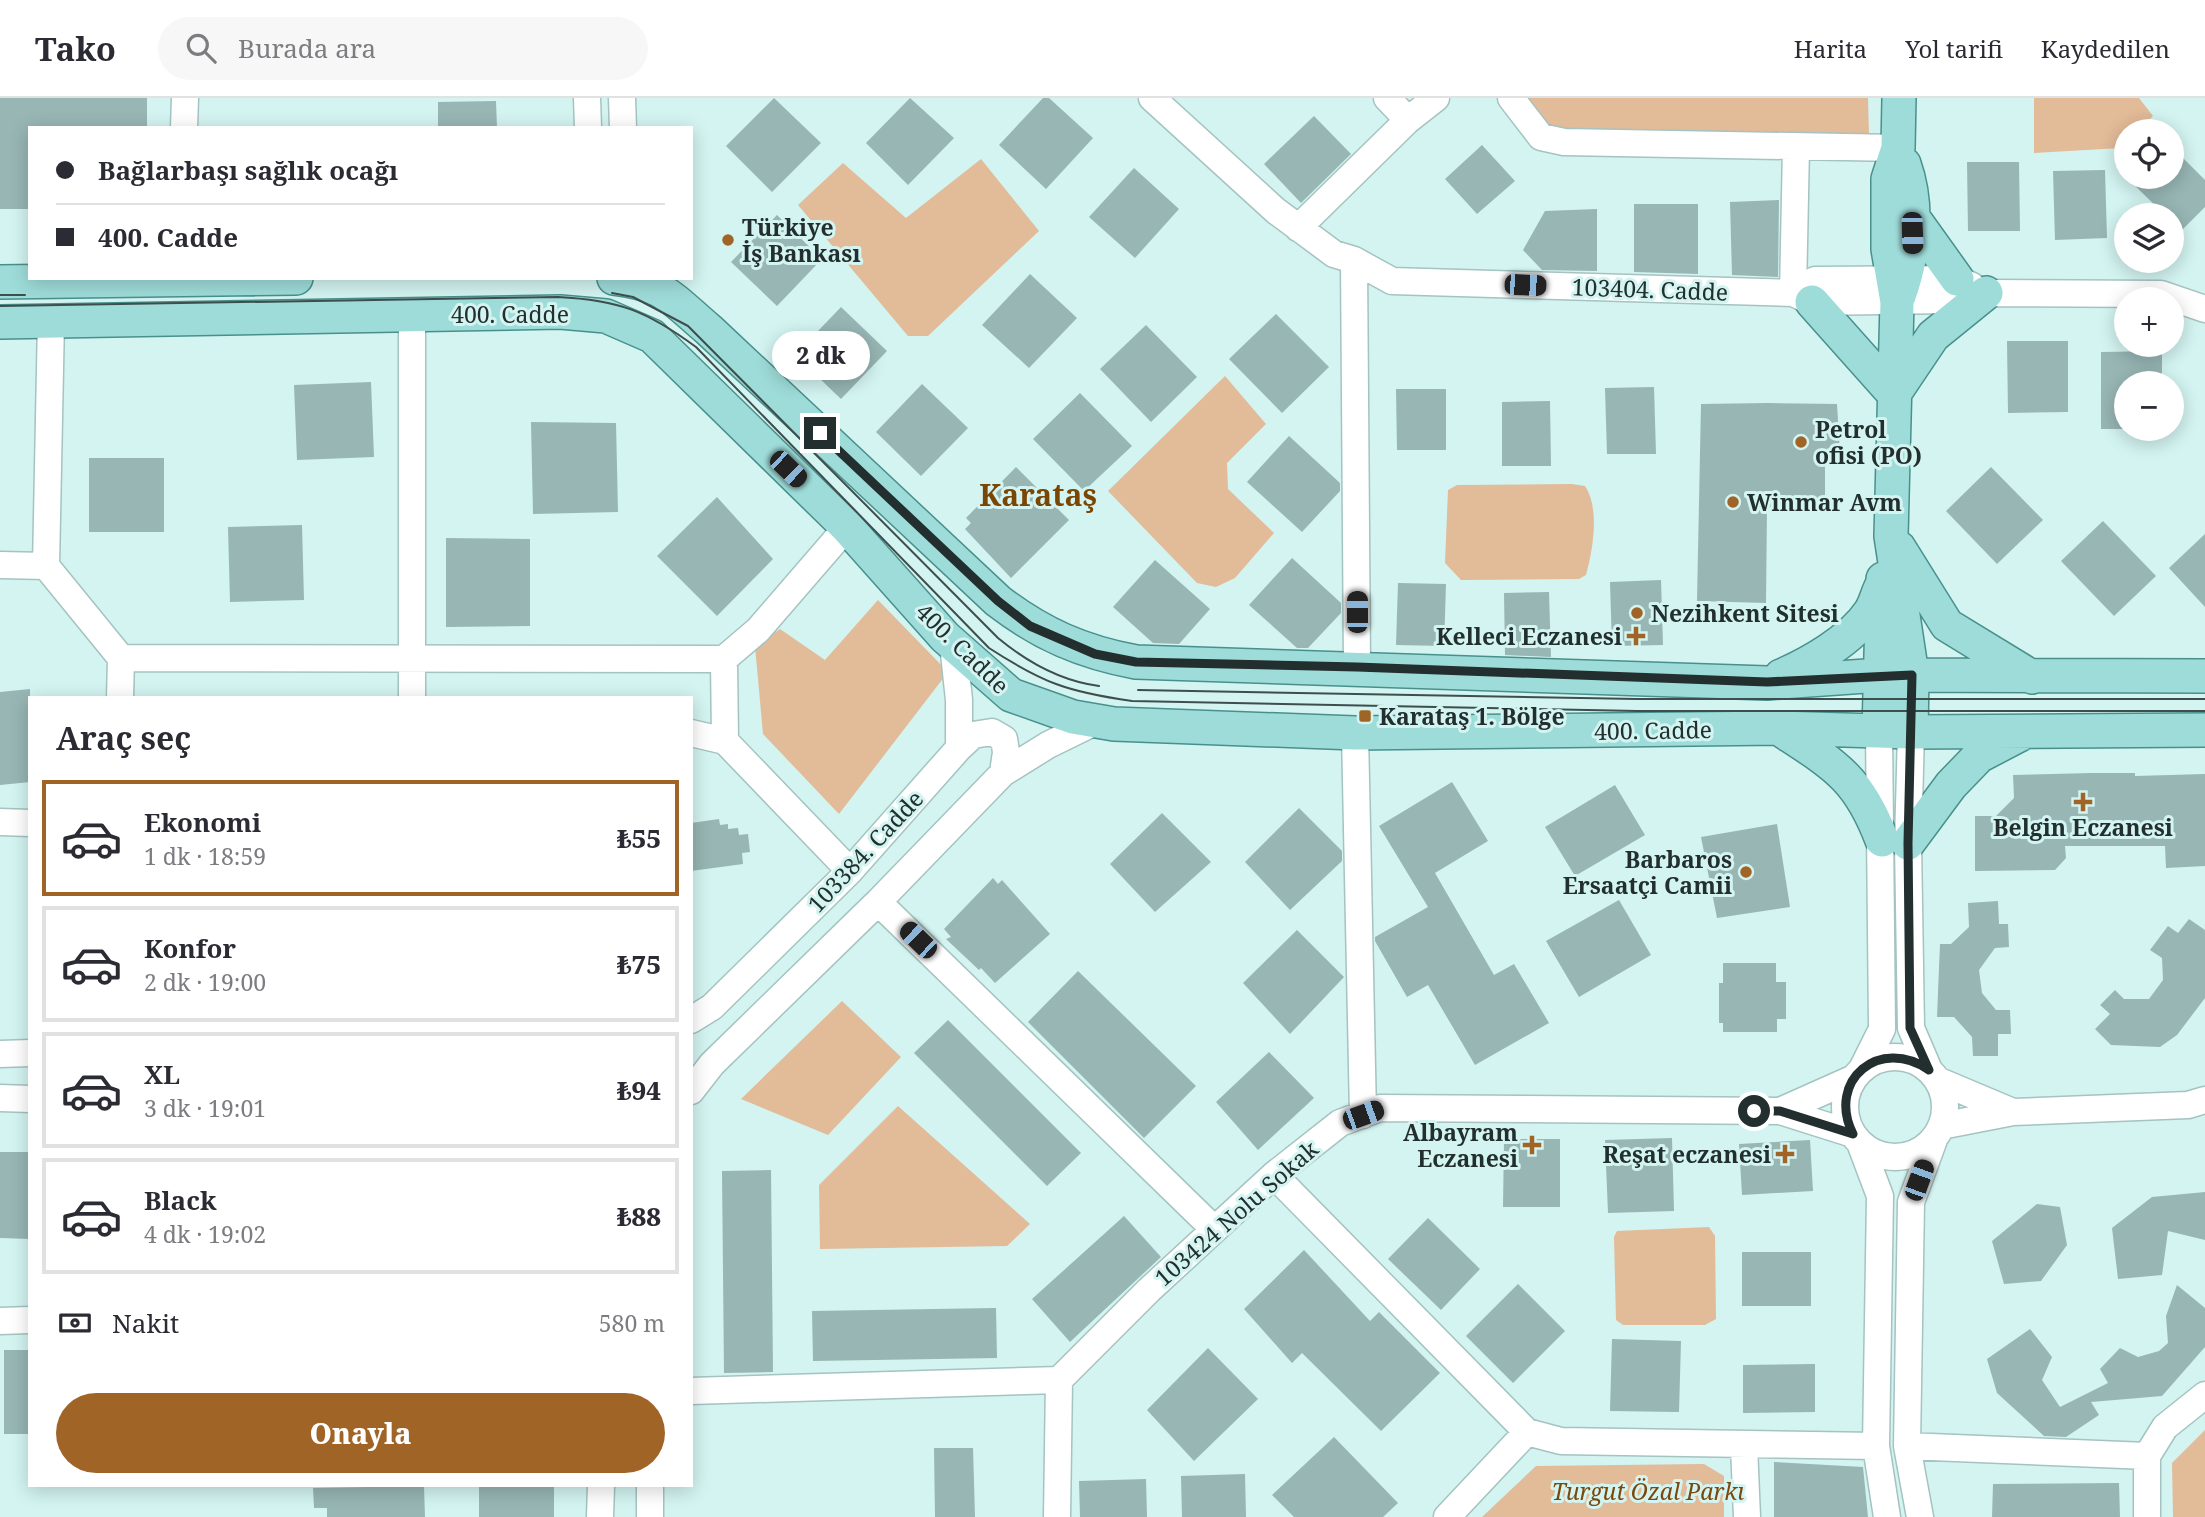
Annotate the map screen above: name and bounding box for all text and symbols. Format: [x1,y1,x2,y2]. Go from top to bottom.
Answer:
search box [158,17,648,80]
text: Tako [35,26,116,71]
icon: search [182,29,220,67]
text: Burada ara [238,30,376,66]
text: Harita [1794,32,1867,65]
text: Yol tarifi [1905,32,2003,65]
text: Kaydedilen [2041,32,2170,65]
map controls [2114,119,2184,441]
button: locate [2114,119,2184,189]
text: Bağlarbaşı sağlık ocağı [98,152,398,188]
button: layers [2114,203,2184,273]
place label: Türkiye İş Bankası [742,211,860,269]
car [1901,212,1924,254]
text: 400. Cadde [98,219,238,255]
marker: Türkiye İş Bankası [720,232,736,248]
street label: 103404. Cadde [1571,270,1729,308]
car [1504,274,1547,296]
button: + [2114,287,2184,357]
street label: 400. Cadde [451,298,569,330]
callout: 2 dk [771,331,869,380]
text: 2 dk [796,339,846,371]
button: − [2114,371,2184,441]
place label: Petrol ofisi (PO) [1815,413,1922,471]
route end [804,417,836,449]
marker: Petrol ofisi (PO) [1793,434,1809,450]
car [766,447,811,491]
district label: Karataş [979,474,1097,515]
place label: Winmar Avm [1747,486,1902,518]
marker: Winmar Avm [1725,494,1741,510]
car [1347,591,1368,633]
street label: 400. Cadde [909,596,1017,700]
place label: Nezihkent Sitesi [1651,597,1839,629]
marker: Nezihkent Sitesi [1629,605,1645,621]
place label: Kelleci Eczanesi [1436,620,1622,652]
marker: Kelleci Eczanesi [1628,628,1644,644]
place label: Karataş 1. Bölge [1379,700,1565,732]
marker: Karataş 1. Bölge [1357,708,1373,724]
street label: 400. Cadde [1594,713,1712,747]
text: Araç seç [56,716,191,759]
street label: 103384. Cadde [800,783,930,919]
marker: Belgin Eczanesi [2075,794,2091,810]
text: Ekonomi [144,804,261,840]
icon: car [60,807,123,870]
place label: Belgin Eczanesi [1993,811,2173,843]
text: ₺55 [617,820,661,856]
text: 1 dk · 18:59 [144,840,266,872]
place label: Barbaros Ersaatçi Camii [1563,843,1732,901]
marker: Barbaros Ersaatçi Camii [1738,864,1754,880]
car [896,918,941,962]
text: Konfor [144,930,236,966]
icon: car [60,933,123,996]
text: ₺75 [617,946,661,982]
text: 2 dk · 19:00 [144,966,266,998]
text: XL [144,1056,180,1092]
icon: car [60,1059,123,1122]
text: ₺94 [617,1072,661,1108]
text: 3 dk · 19:01 [144,1092,266,1124]
route start [1738,1095,1770,1127]
car [1340,1098,1387,1132]
place label: Albayram Eczanesi [1403,1116,1518,1174]
street label: 103424 Nolu Sokak [1147,1133,1325,1293]
marker: Albayram Eczanesi [1524,1137,1540,1153]
place label: Reşat eczanesi [1602,1138,1771,1170]
marker: Reşat eczanesi [1777,1146,1793,1162]
car [1902,1157,1937,1203]
text: Black [144,1182,217,1218]
icon: car [60,1185,123,1248]
text: ₺88 [617,1198,661,1234]
text: 4 dk · 19:02 [144,1218,266,1250]
icon: cash [56,1304,94,1342]
text: Nakit [112,1305,179,1341]
text: 580 m [599,1307,665,1339]
button: Onayla [56,1393,665,1473]
park label: Turgut Özal Parkı [1552,1475,1744,1507]

